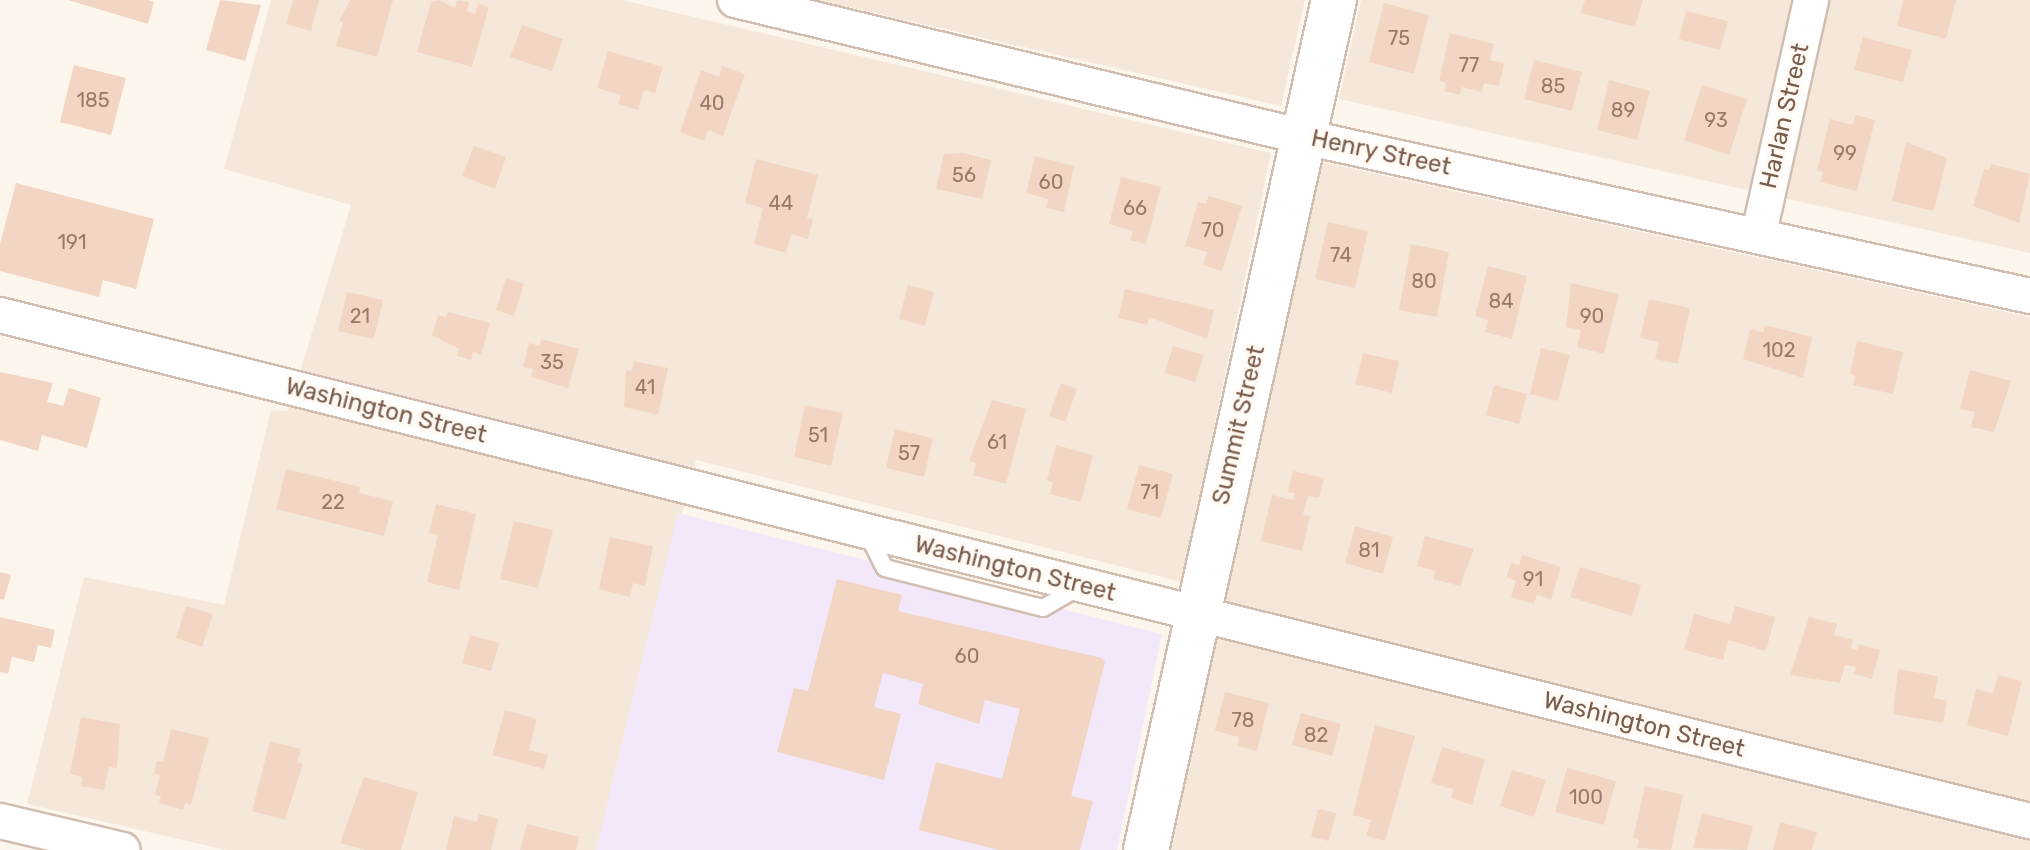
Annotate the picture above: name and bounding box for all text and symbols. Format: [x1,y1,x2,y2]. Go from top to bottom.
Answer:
house number: 75 [1388,26,1410,50]
street label: Harlan Street [1754,40,1816,192]
house number: 77 [1459,53,1479,77]
house number: 85 [1541,74,1565,98]
house number: 185 [76,88,110,112]
house number: 40 [699,91,725,115]
house number: 89 [1611,98,1635,122]
house number: 93 [1704,108,1728,132]
street label: Henry Street [1308,124,1454,182]
house number: 99 [1833,141,1857,165]
house number: 56 [952,163,976,187]
house number: 60 [1039,170,1063,194]
house number: 44 [769,191,793,215]
house number: 66 [1123,196,1147,220]
house number: 70 [1202,218,1224,242]
house number: 191 [58,230,86,254]
house number: 74 [1330,243,1352,267]
house number: 80 [1411,269,1437,293]
house number: 84 [1488,289,1514,313]
house number: 21 [350,304,370,328]
house number: 90 [1580,304,1604,328]
house number: 102 [1763,338,1795,362]
street label: Summit Street [1207,343,1271,507]
house number: 35 [540,350,564,374]
street label: Washington Street [282,372,490,450]
house number: 41 [635,375,655,399]
house number: 51 [808,423,828,447]
house number: 61 [987,430,1007,454]
house number: 57 [898,441,920,465]
house number: 71 [1141,480,1159,504]
house number: 22 [321,490,345,514]
street label: Washington Street [911,530,1119,608]
house number: 81 [1358,538,1380,562]
house number: 91 [1523,567,1543,591]
house number: 60 [955,644,979,668]
street label: Washington Street [1540,686,1748,764]
house number: 78 [1232,708,1254,732]
house number: 82 [1304,723,1328,747]
house number: 100 [1569,785,1603,809]

